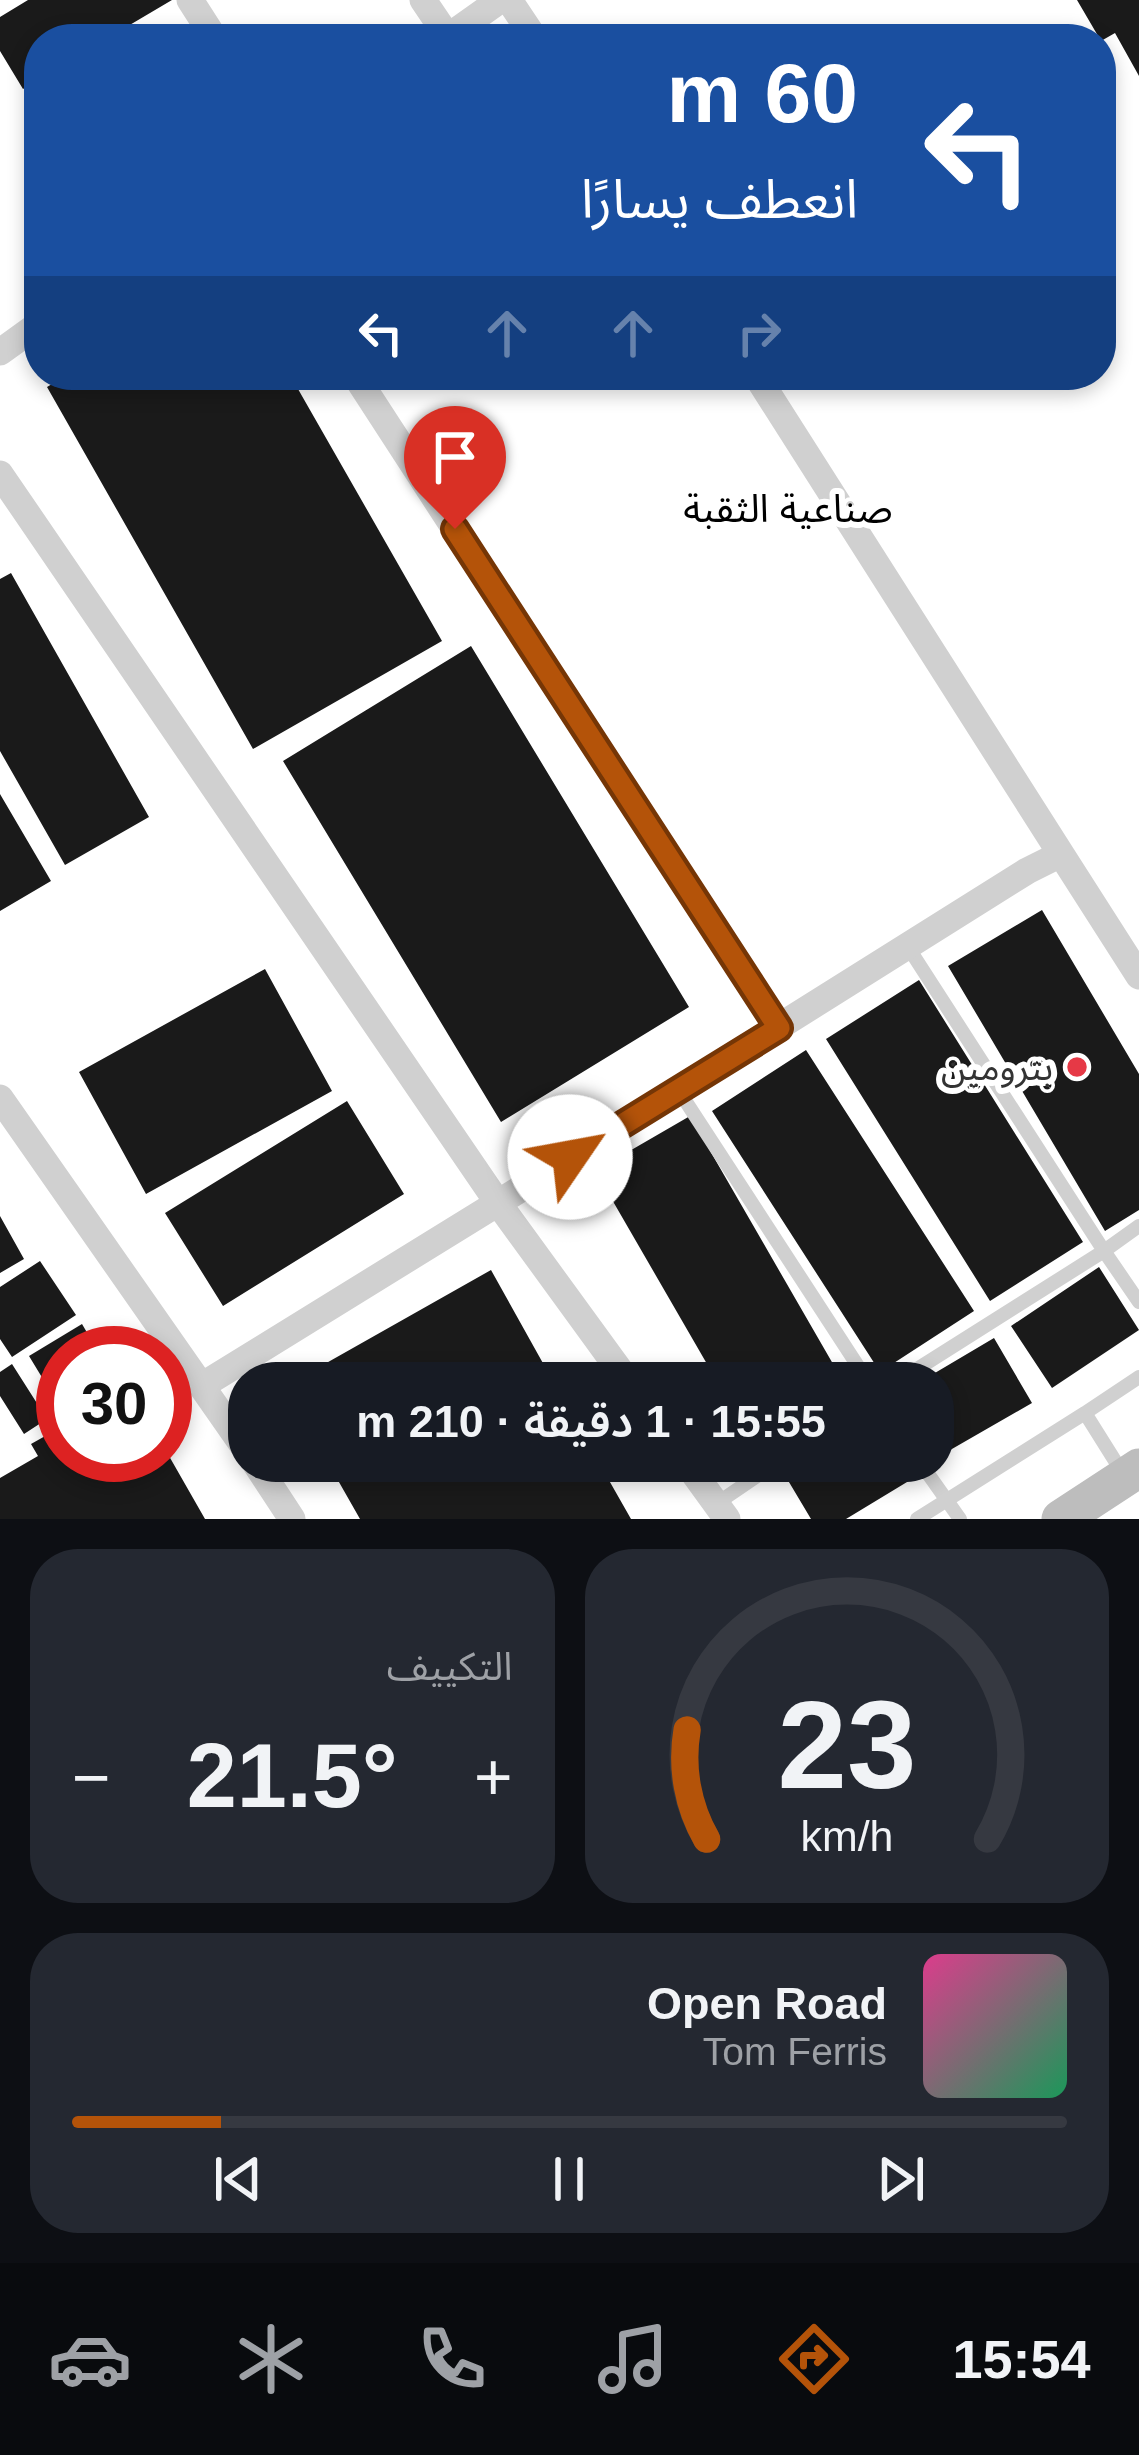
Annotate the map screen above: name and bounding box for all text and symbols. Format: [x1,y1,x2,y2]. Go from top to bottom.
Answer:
text: 60 m [667,46,858,140]
icon: left [900,72,1056,228]
text: انعطف يسارًا [581,169,858,229]
icon: left [348,300,414,366]
icon: ahead [474,300,540,366]
icon: ahead [600,300,666,366]
icon: right [726,300,792,366]
pin [404,406,506,529]
icon: arrive [422,424,488,490]
district label: صناعية الثقبة [683,487,893,530]
place label: بترومين [941,1047,1053,1089]
marker: بترومين [1064,1054,1090,1080]
position arrow [507,1094,633,1220]
speed limit sign: 30 [36,1326,192,1482]
text: 15:55 · 1 دقيقة · 210 m [356,1396,826,1447]
text: التكييف [387,1645,513,1688]
text: 23 [777,1675,916,1814]
text: 21.5° [187,1726,398,1826]
text: − [72,1740,111,1814]
text: + [474,1740,512,1814]
text: km/h [800,1812,893,1860]
text: Open Road [647,1978,887,2029]
text: Tom Ferris [703,2030,887,2073]
icon: previous [205,2146,271,2212]
icon: pause [536,2146,602,2212]
icon: next [868,2146,934,2212]
icon: car [48,2317,132,2401]
icon: climate [229,2317,313,2401]
icon: phone [410,2317,494,2401]
icon: music [591,2317,675,2401]
icon: directions [772,2317,856,2401]
text: 15:54 [952,2329,1091,2389]

